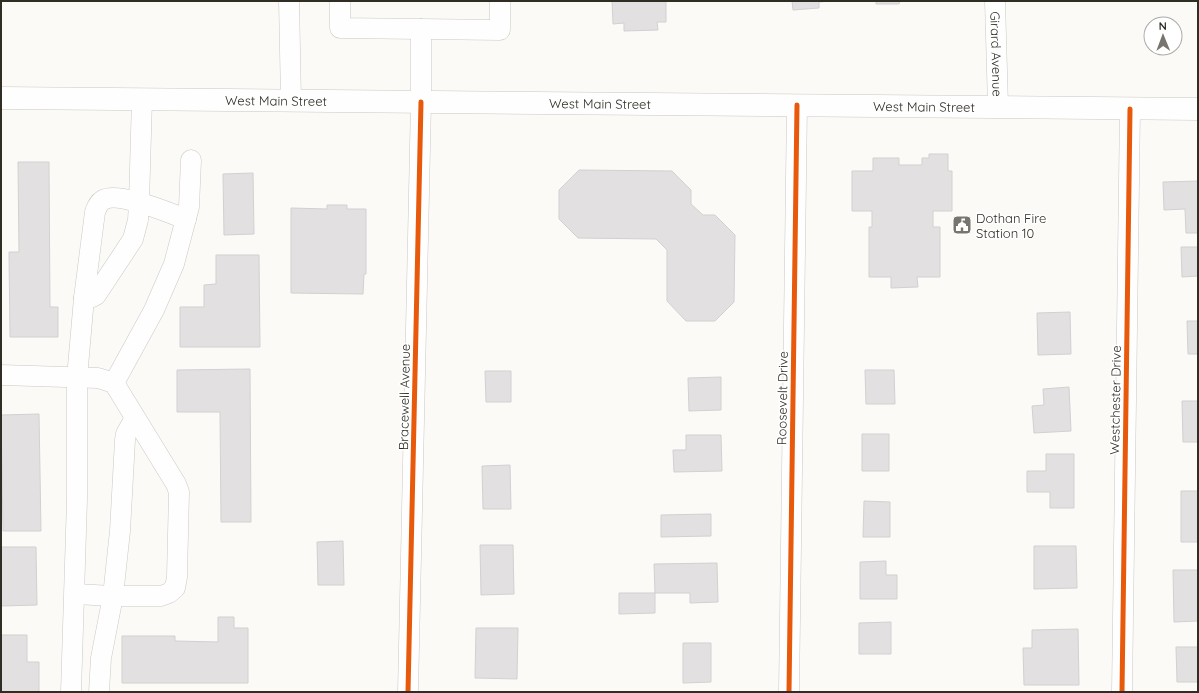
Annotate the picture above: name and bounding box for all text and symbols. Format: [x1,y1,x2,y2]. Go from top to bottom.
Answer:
street label: Girard Avenue [987,11,1006,97]
north arrow [1143,16,1183,56]
text: N [1159,19,1167,33]
street label: West Main Street [225,92,327,109]
street label: West Main Street [549,95,651,112]
street label: West Main Street [873,98,975,115]
place label: Dothan Fire Station 10 [976,210,1046,241]
public building icon: Dothan Fire Station 10 [951,214,973,236]
street label: Bracewell Avenue [395,344,413,450]
street label: Westchester Drive [1106,345,1124,455]
street label: Roosevelt Drive [773,351,791,445]

